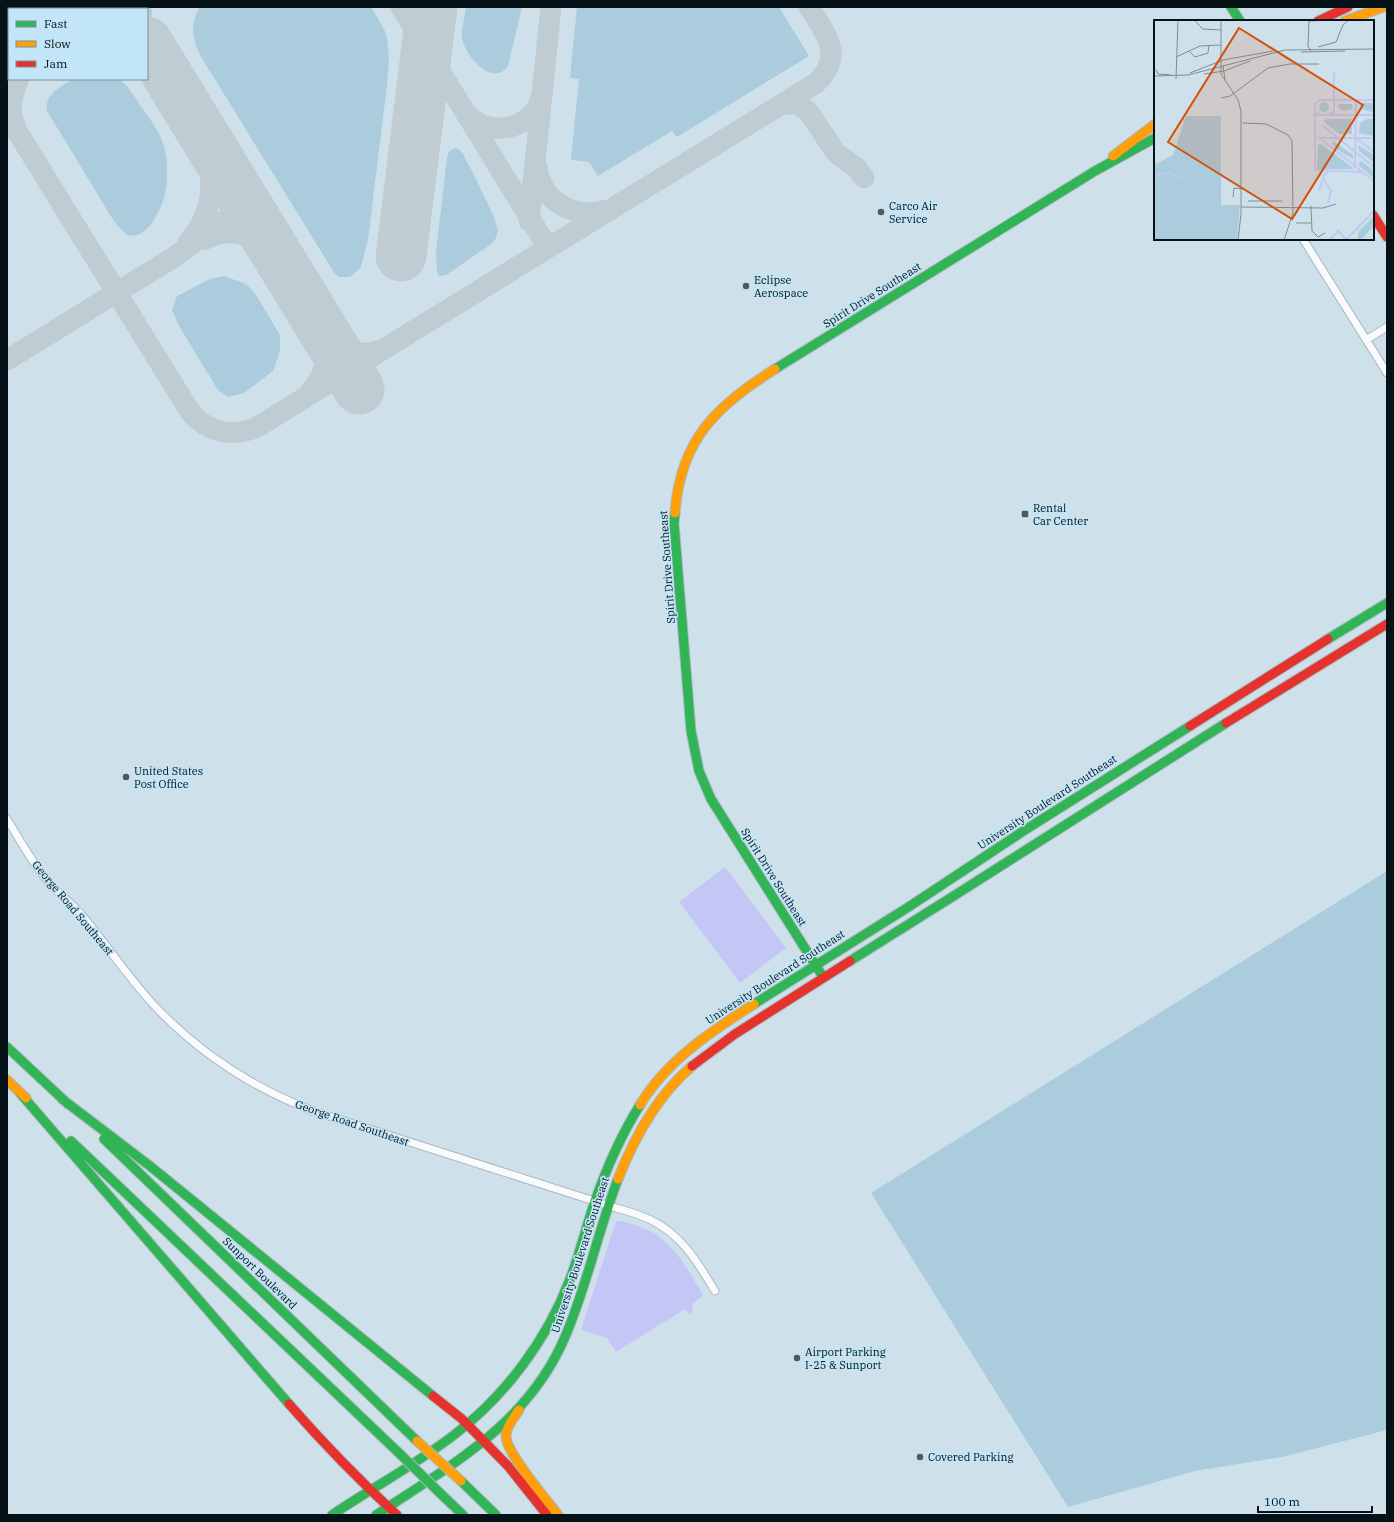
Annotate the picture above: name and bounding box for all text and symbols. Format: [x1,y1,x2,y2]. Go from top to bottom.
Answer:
legend [8,8,148,80]
text: Fast [44,16,68,31]
inset map [1154,20,1374,240]
text: Slow [44,36,71,51]
text: Jam [44,56,68,71]
place label: Carco Air Service [889,199,937,226]
marker: Carco Air Service [876,207,886,217]
street label: Spirit Drive Southeast [820,259,924,331]
place label: Eclipse Aerospace [754,273,808,300]
marker: Eclipse Aerospace [741,281,751,291]
place label: Rental Car Center [1033,501,1088,528]
marker: Rental Car Center [1020,509,1030,519]
street label: Spirit Drive Southeast [656,510,678,624]
street label: University Boulevard Southeast [975,752,1119,852]
place label: United States Post Office [134,764,203,791]
marker: United States Post Office [121,772,131,782]
street label: Spirit Drive Southeast [738,825,810,929]
street label: George Road Southeast [29,858,117,958]
street label: University Boulevard Southeast [703,927,847,1027]
street label: George Road Southeast [293,1097,411,1149]
street label: University Boulevard Southeast [548,1175,612,1335]
street label: Sunport Boulevard [220,1234,300,1312]
place label: Airport Parking I-25 & Sunport [805,1345,886,1372]
marker: Airport Parking I-25 & Sunport [792,1353,802,1363]
place label: Covered Parking [928,1450,1013,1464]
marker: Covered Parking [915,1452,925,1462]
scale bar [1258,1488,1372,1514]
text: 100 m [1264,1494,1300,1509]

